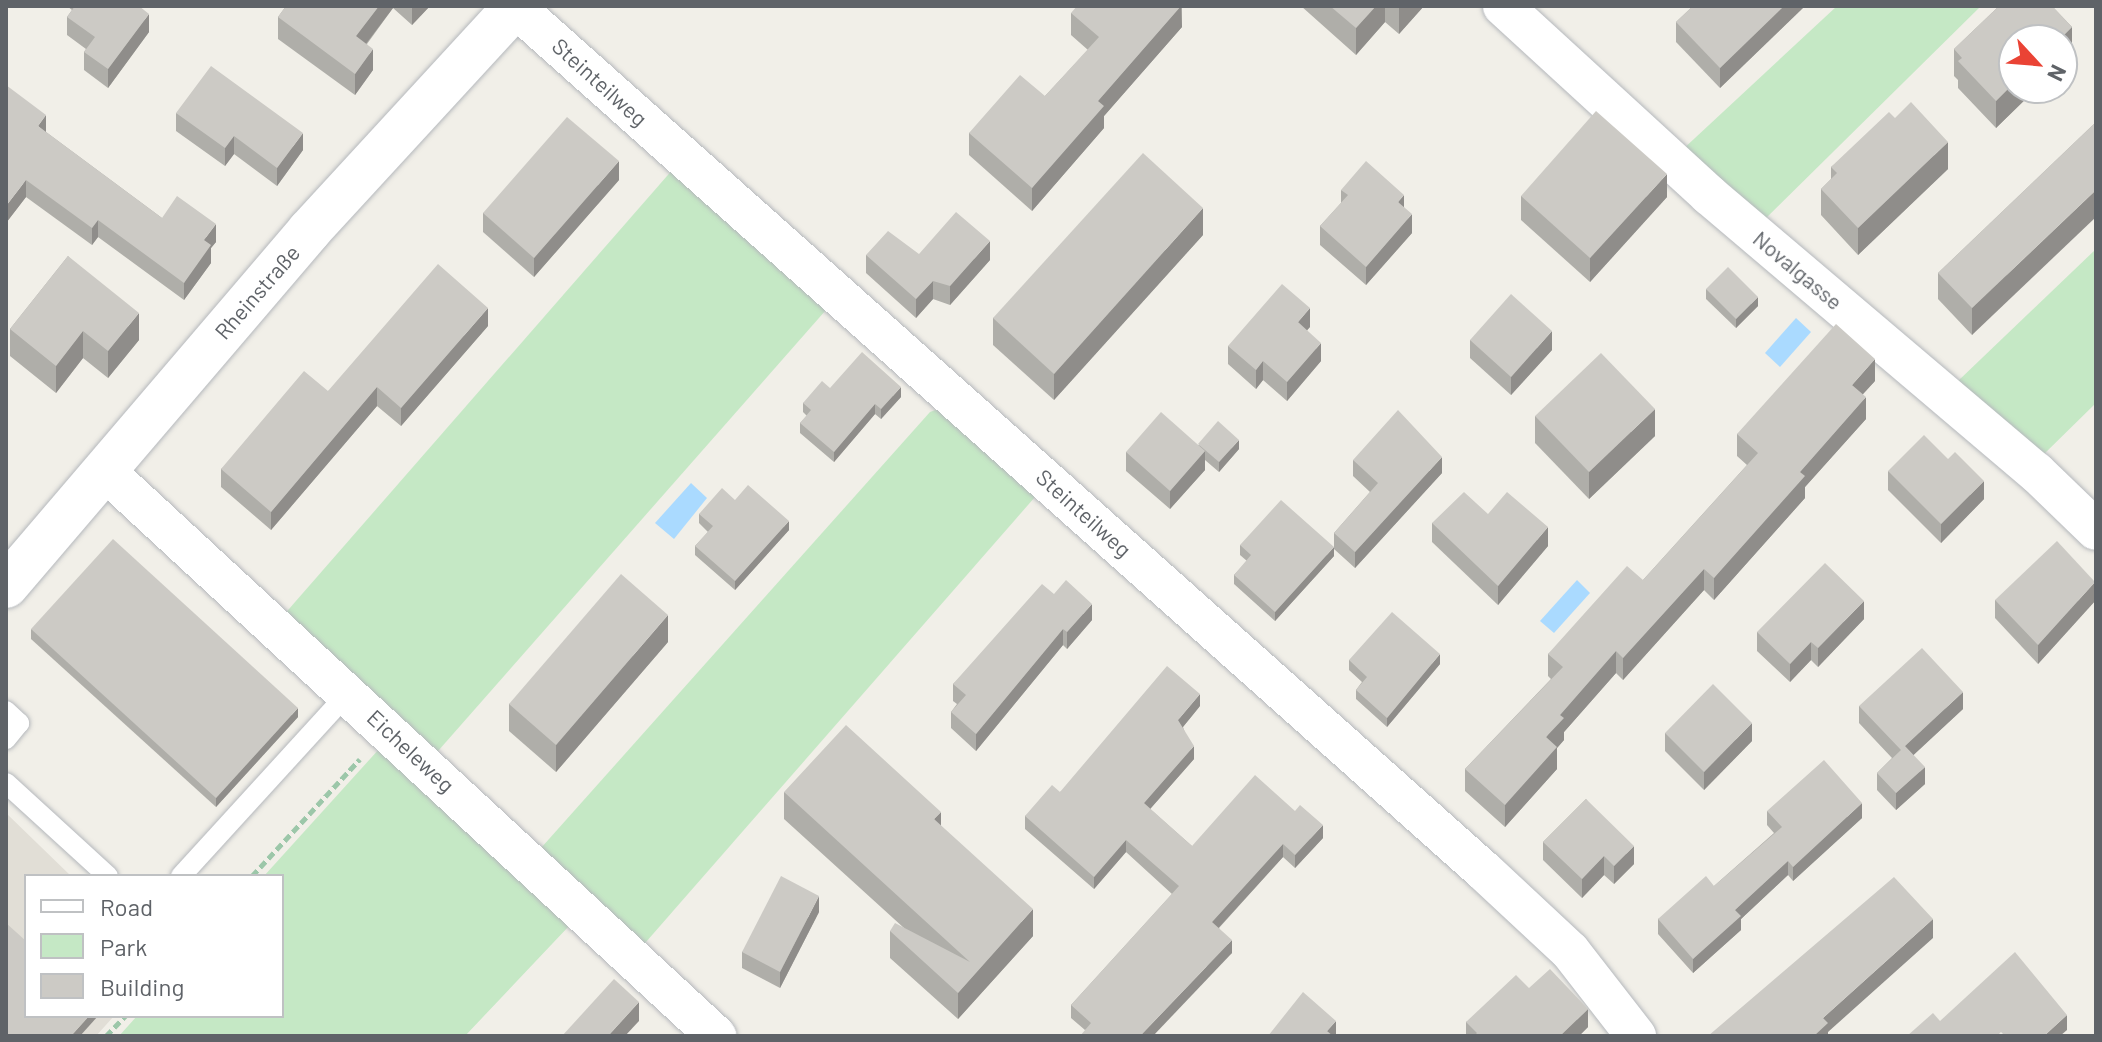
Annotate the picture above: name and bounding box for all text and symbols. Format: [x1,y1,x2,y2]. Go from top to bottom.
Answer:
north arrow [1998,24,2078,104]
street label: Steinteilweg [547,32,653,132]
text: N [2043,61,2073,86]
street label: Novalgasse [1748,225,1848,315]
street label: Rheinstraße [209,240,305,344]
street label: Steinteilweg [1031,463,1137,563]
street label: Eicheleweg [362,704,460,798]
legend [24,874,284,1018]
text: Road [100,892,153,921]
text: Park [100,932,147,961]
text: Building [100,972,184,1001]

